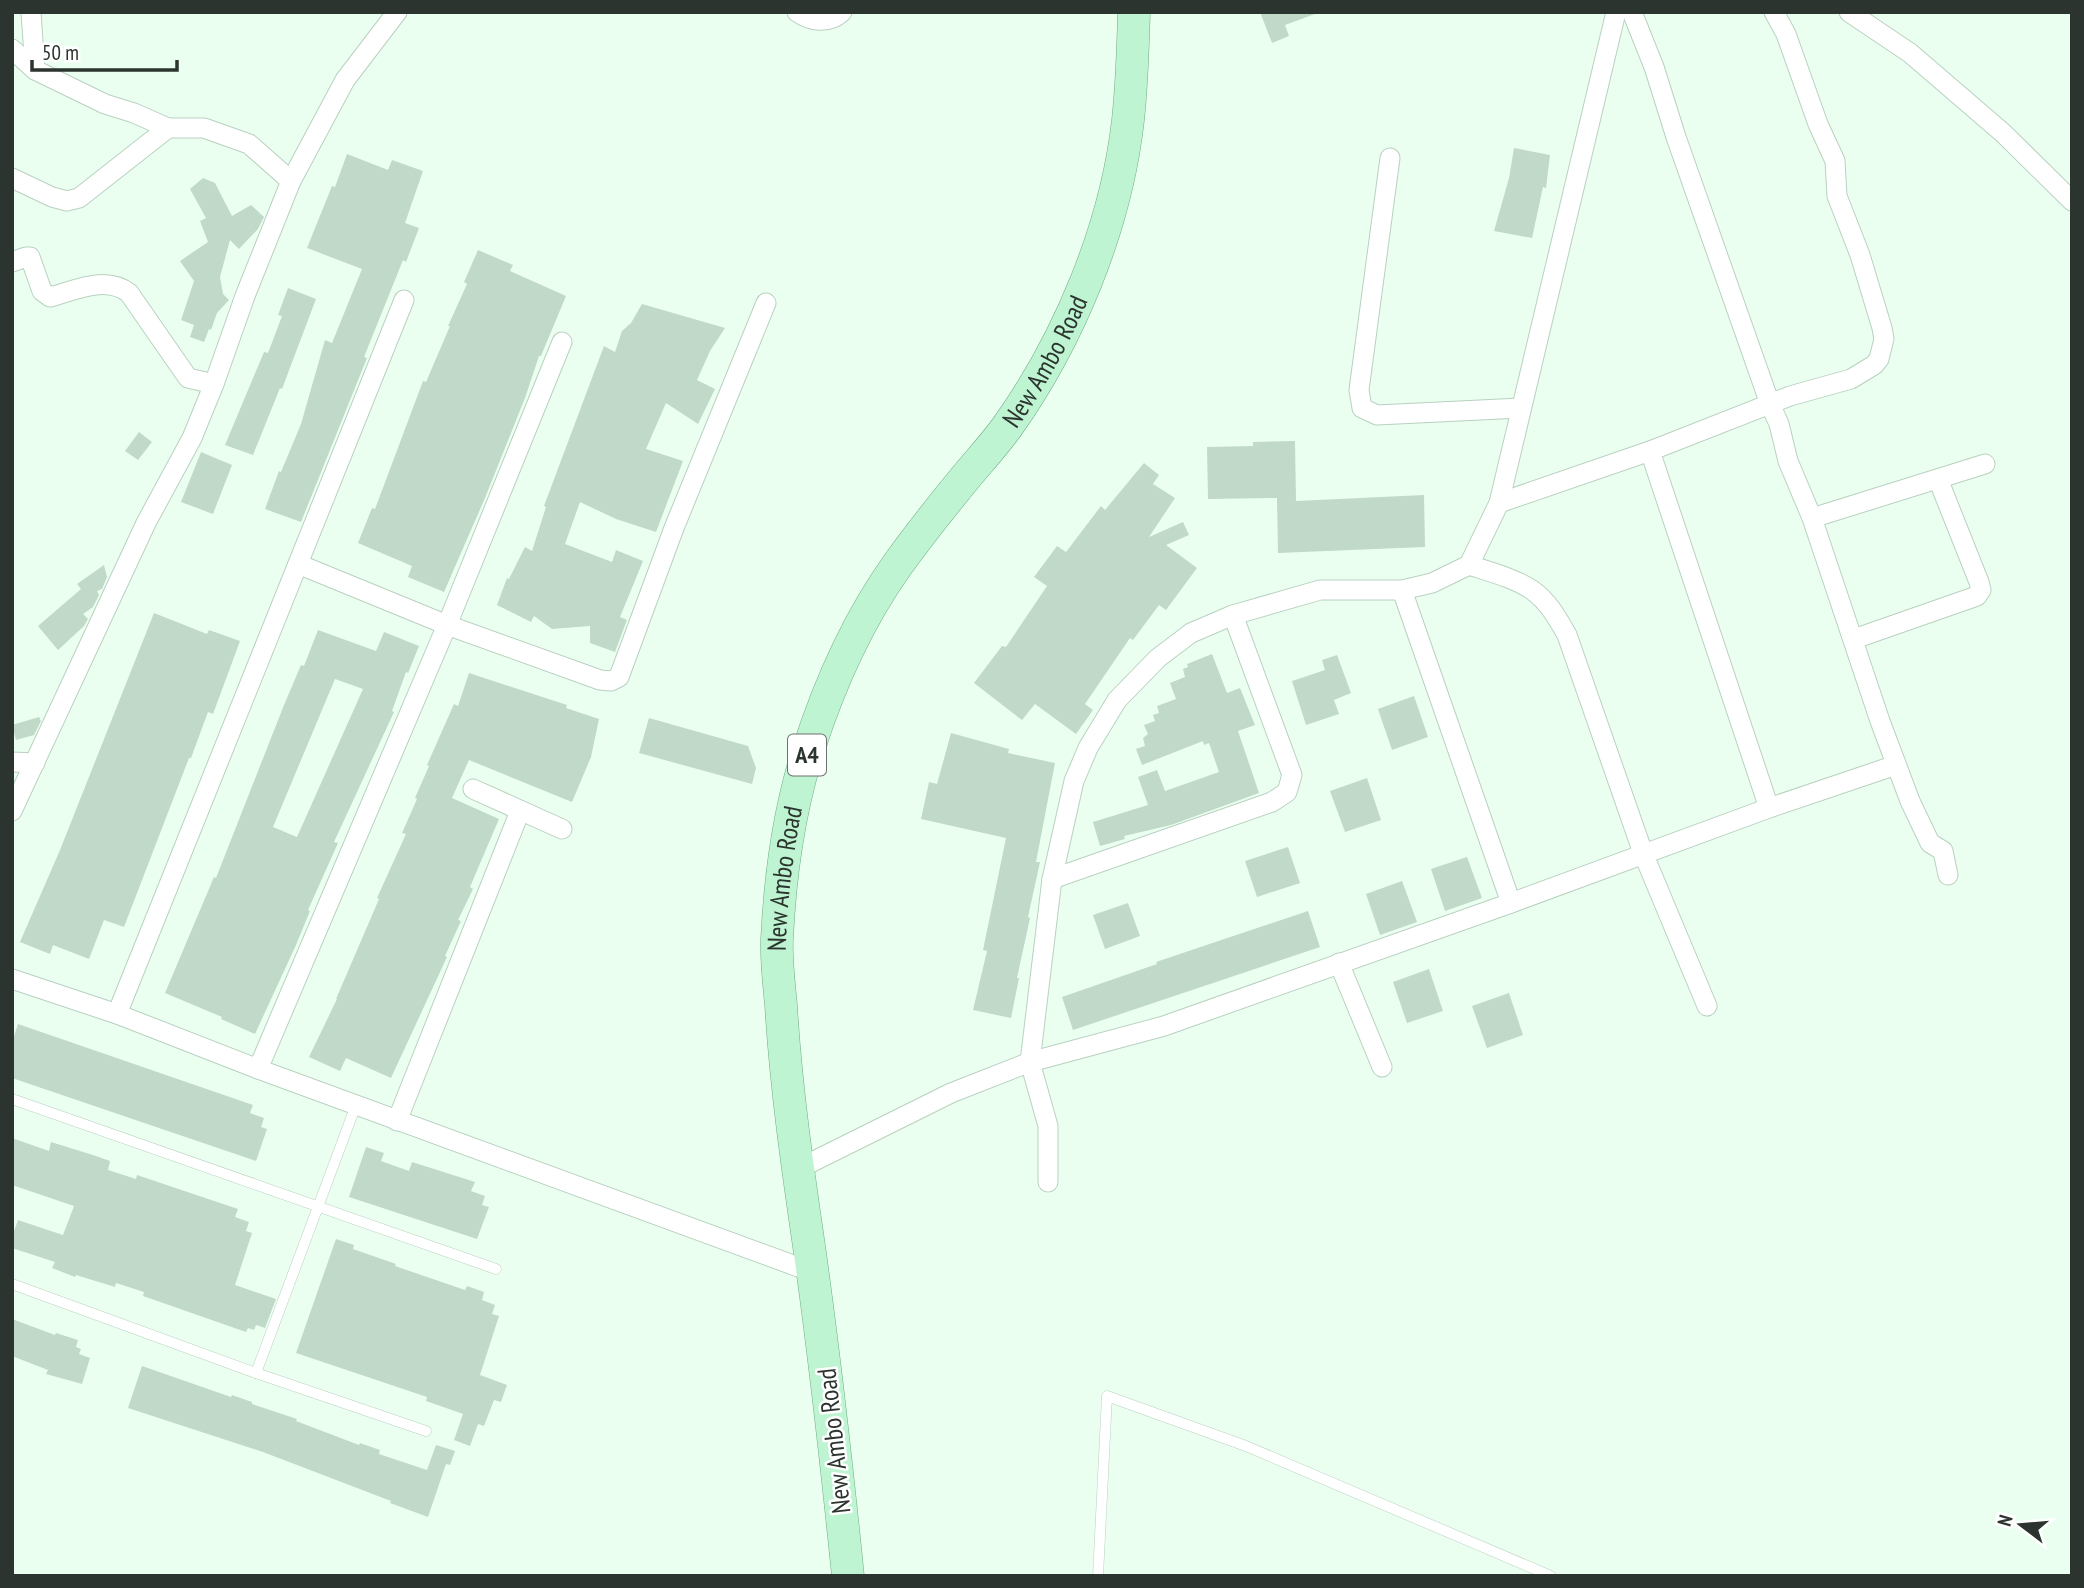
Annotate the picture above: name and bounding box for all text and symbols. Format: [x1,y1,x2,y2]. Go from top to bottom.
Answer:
scale bar [32,28,177,72]
text: 50 m [42,39,79,66]
street label: New Ambo Road [995,290,1094,433]
road number: A4 [788,734,826,776]
street label: New Ambo Road [760,803,809,951]
street label: New Ambo Road [809,1367,858,1515]
north arrow [1986,1490,2056,1560]
text: N [1992,1512,2018,1529]

